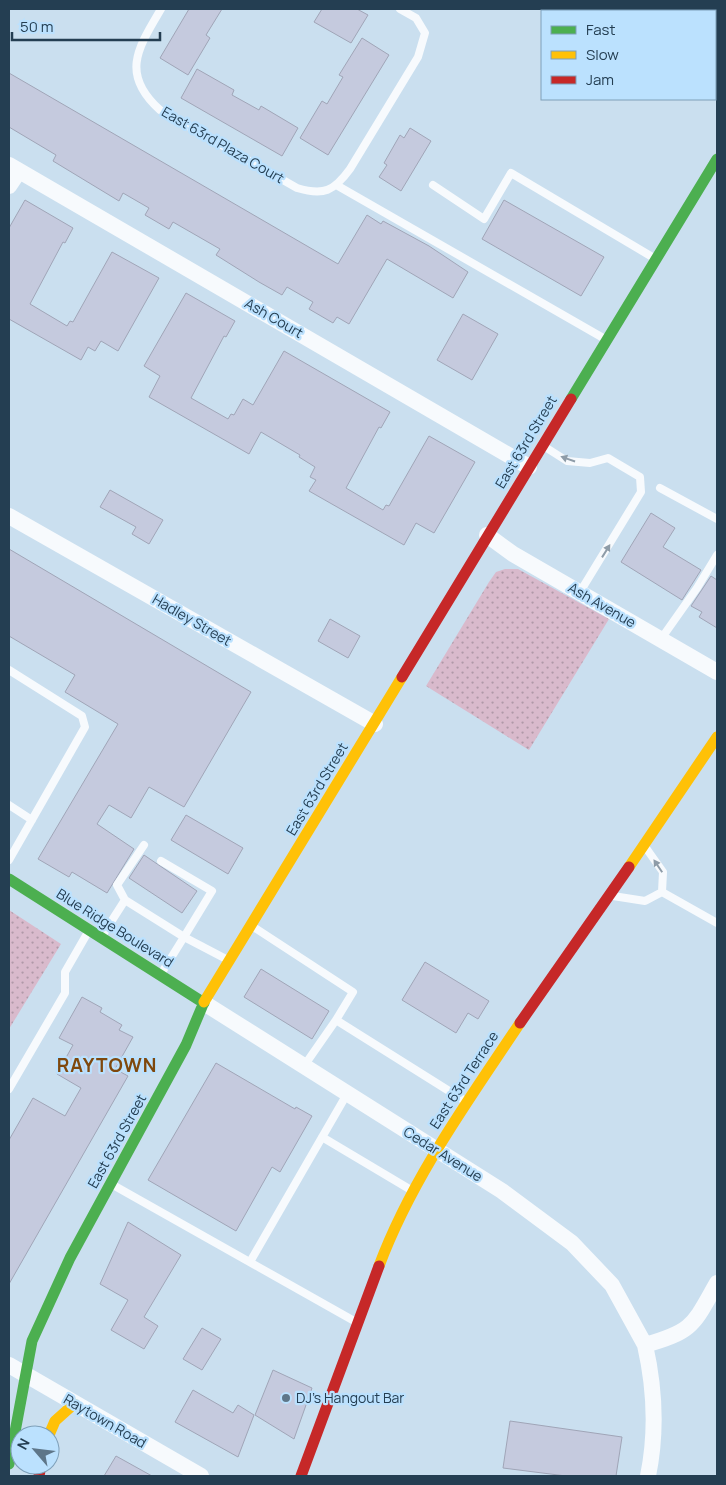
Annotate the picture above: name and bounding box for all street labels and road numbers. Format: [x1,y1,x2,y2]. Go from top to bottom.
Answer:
street label: East 63rd Plaza Court [159,102,288,188]
street label: Ash Court [242,293,307,342]
street label: East 63rd Street [490,391,561,492]
street label: Ash Avenue [565,578,640,632]
street label: Hadley Street [149,589,236,650]
street label: East 63rd Street [281,738,352,839]
street label: Blue Ridge Boulevard [53,884,177,971]
street label: East 63rd Terrace [425,1027,502,1132]
street label: East 63rd Street [83,1090,151,1191]
street label: Cedar Avenue [400,1122,486,1185]
street label: Raytown Road [60,1389,150,1452]

